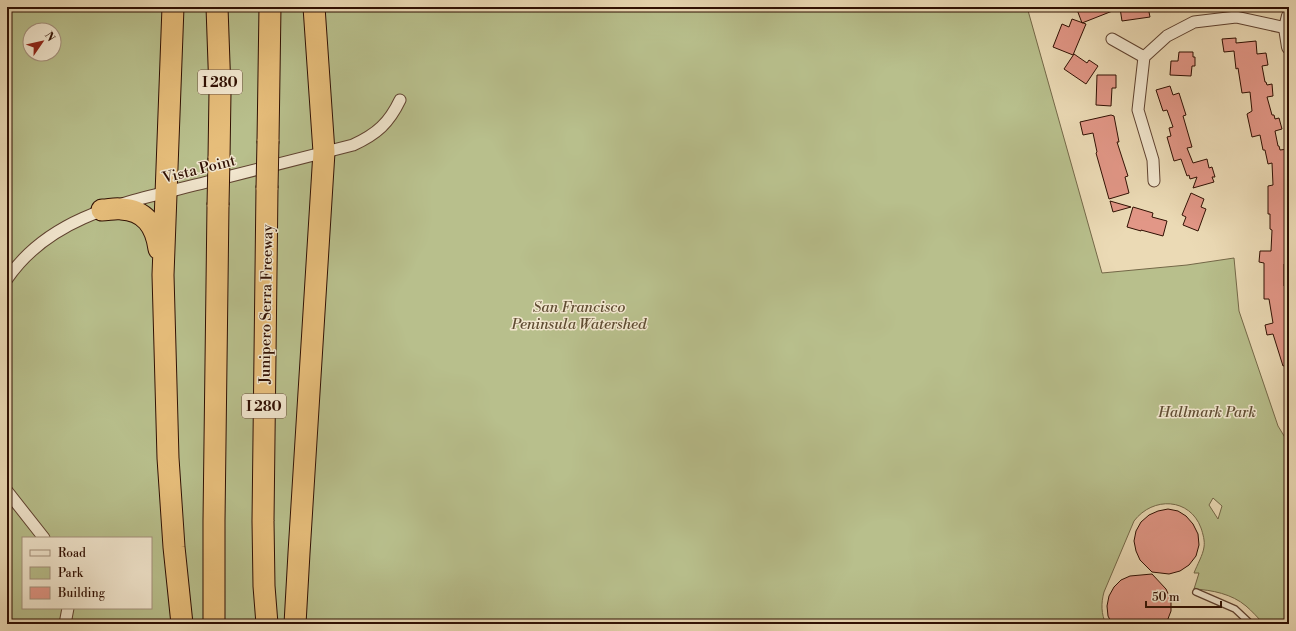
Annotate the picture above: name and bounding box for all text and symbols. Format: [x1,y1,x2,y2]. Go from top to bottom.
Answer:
north arrow [22,22,62,62]
text: N [41,29,58,45]
road number: I 280 [198,70,242,94]
street label: Vista Point [160,151,238,188]
street label: Junipero Serra Freeway [256,223,277,385]
park label: San Francisco Peninsula Watershed [511,298,647,334]
road number: I 280 [242,394,286,418]
park label: Hallmark Park [1157,403,1256,422]
legend [22,537,152,609]
text: Road [58,546,86,561]
text: Park [58,566,84,581]
scale bar [1146,583,1221,609]
text: Building [57,586,106,601]
text: 50 m [1152,590,1180,605]

